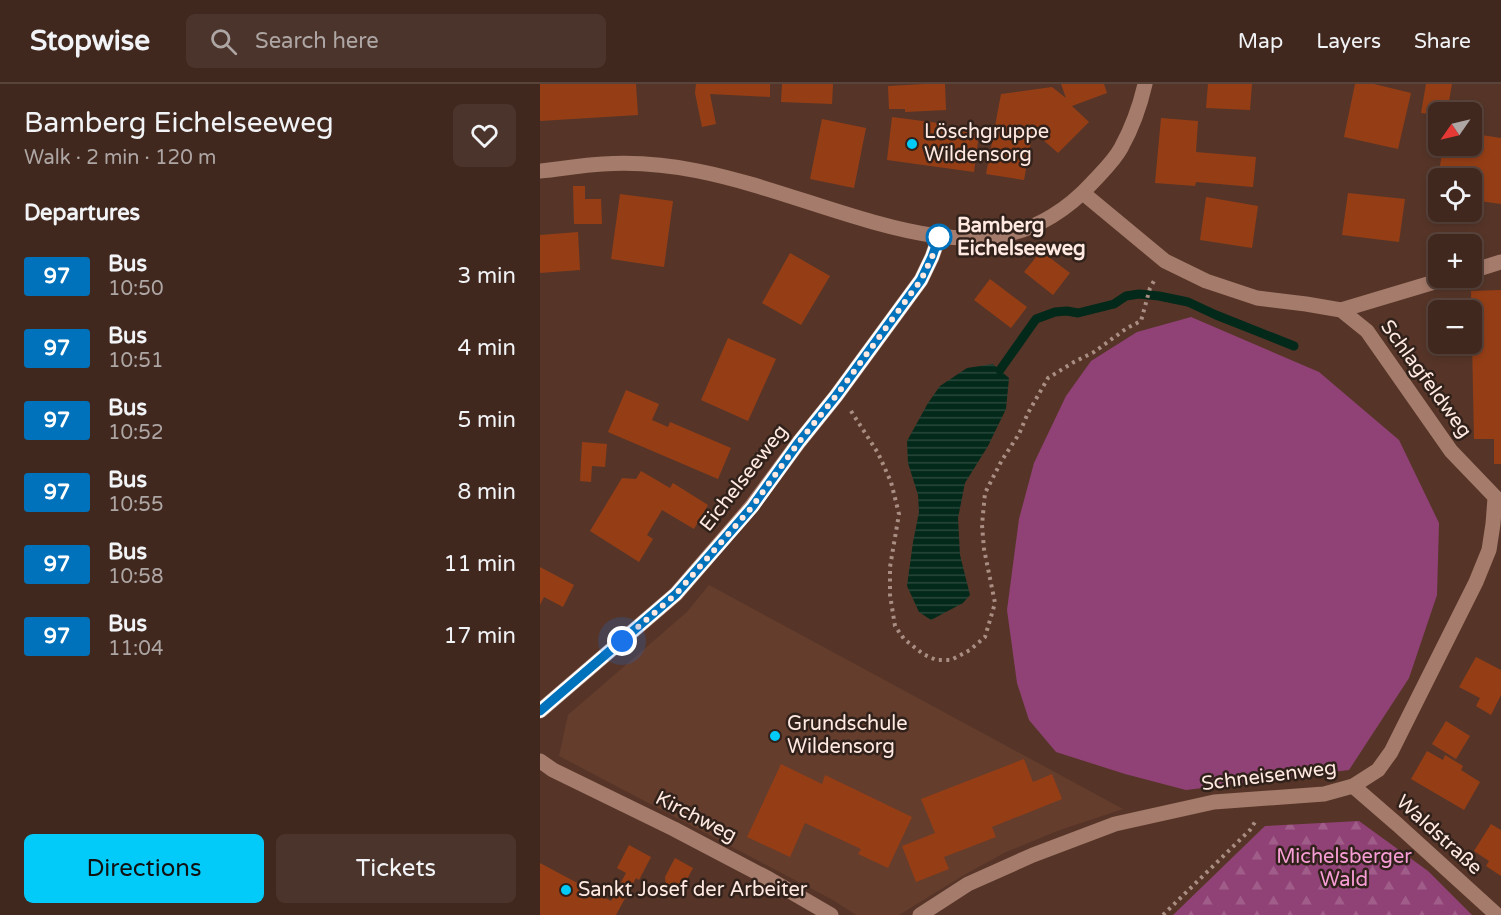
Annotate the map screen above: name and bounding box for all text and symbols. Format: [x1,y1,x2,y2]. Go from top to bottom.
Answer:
search box [186,14,606,68]
text: Stopwise [30,24,150,58]
icon: search [207,25,240,58]
text: Search here [255,28,379,54]
text: Map [1238,29,1283,54]
text: Layers [1316,29,1381,54]
text: Share [1414,29,1471,54]
north arrow [1428,102,1482,156]
map controls [1428,102,1482,354]
button: heart [453,104,516,167]
text: Bamberg Eichelseeweg [24,106,334,140]
place label: Löschgruppe Wildensorg [924,120,1049,167]
marker: Löschgruppe Wildensorg [905,137,919,151]
text: Walk · 2 min · 120 m [24,146,216,170]
button: locate [1428,168,1482,222]
text: Departures [24,200,140,226]
place label: Bamberg Eichelseeweg [957,214,1086,261]
marker: Bamberg Eichelseeweg [926,224,952,250]
button: + [1428,234,1482,288]
text: Bus [108,251,147,277]
text: 3 min [457,263,516,289]
text: 97 [44,264,70,289]
text: 10:50 [108,277,163,301]
button: − [1428,300,1482,354]
street label: Schlagfeldweg [1375,315,1477,443]
text: Bus [108,323,147,349]
text: 4 min [457,335,516,361]
text: 97 [44,336,70,361]
text: 10:51 [108,349,163,373]
text: Bus [108,395,147,421]
text: 5 min [457,407,516,433]
text: 97 [44,408,70,433]
street label: Eichelseeweg [695,420,793,536]
text: 10:52 [108,421,163,445]
text: Bus [108,467,147,493]
text: 8 min [457,479,516,505]
text: 97 [44,480,70,505]
text: 10:55 [108,493,163,517]
text: Bus [108,539,147,565]
text: 11 min [444,551,516,577]
text: 97 [44,552,70,577]
text: 10:58 [108,565,163,589]
text: Bus [108,611,147,637]
text: 17 min [444,623,516,649]
text: 97 [44,624,70,649]
your location [607,626,637,656]
text: 11:04 [108,637,163,661]
place label: Grundschule Wildensorg [787,712,908,759]
marker: Grundschule Wildensorg [768,729,782,743]
street label: Schneisenweg [1200,756,1338,796]
street label: Kirchweg [651,786,741,848]
street label: Waldstraße [1391,790,1487,880]
button: Directions [24,834,264,903]
button: Tickets [276,834,516,903]
park label: Michelsberger Wald [1276,845,1412,892]
place label: Sankt Josef der Arbeiter [578,878,808,902]
marker: Sankt Josef der Arbeiter [559,883,573,897]

